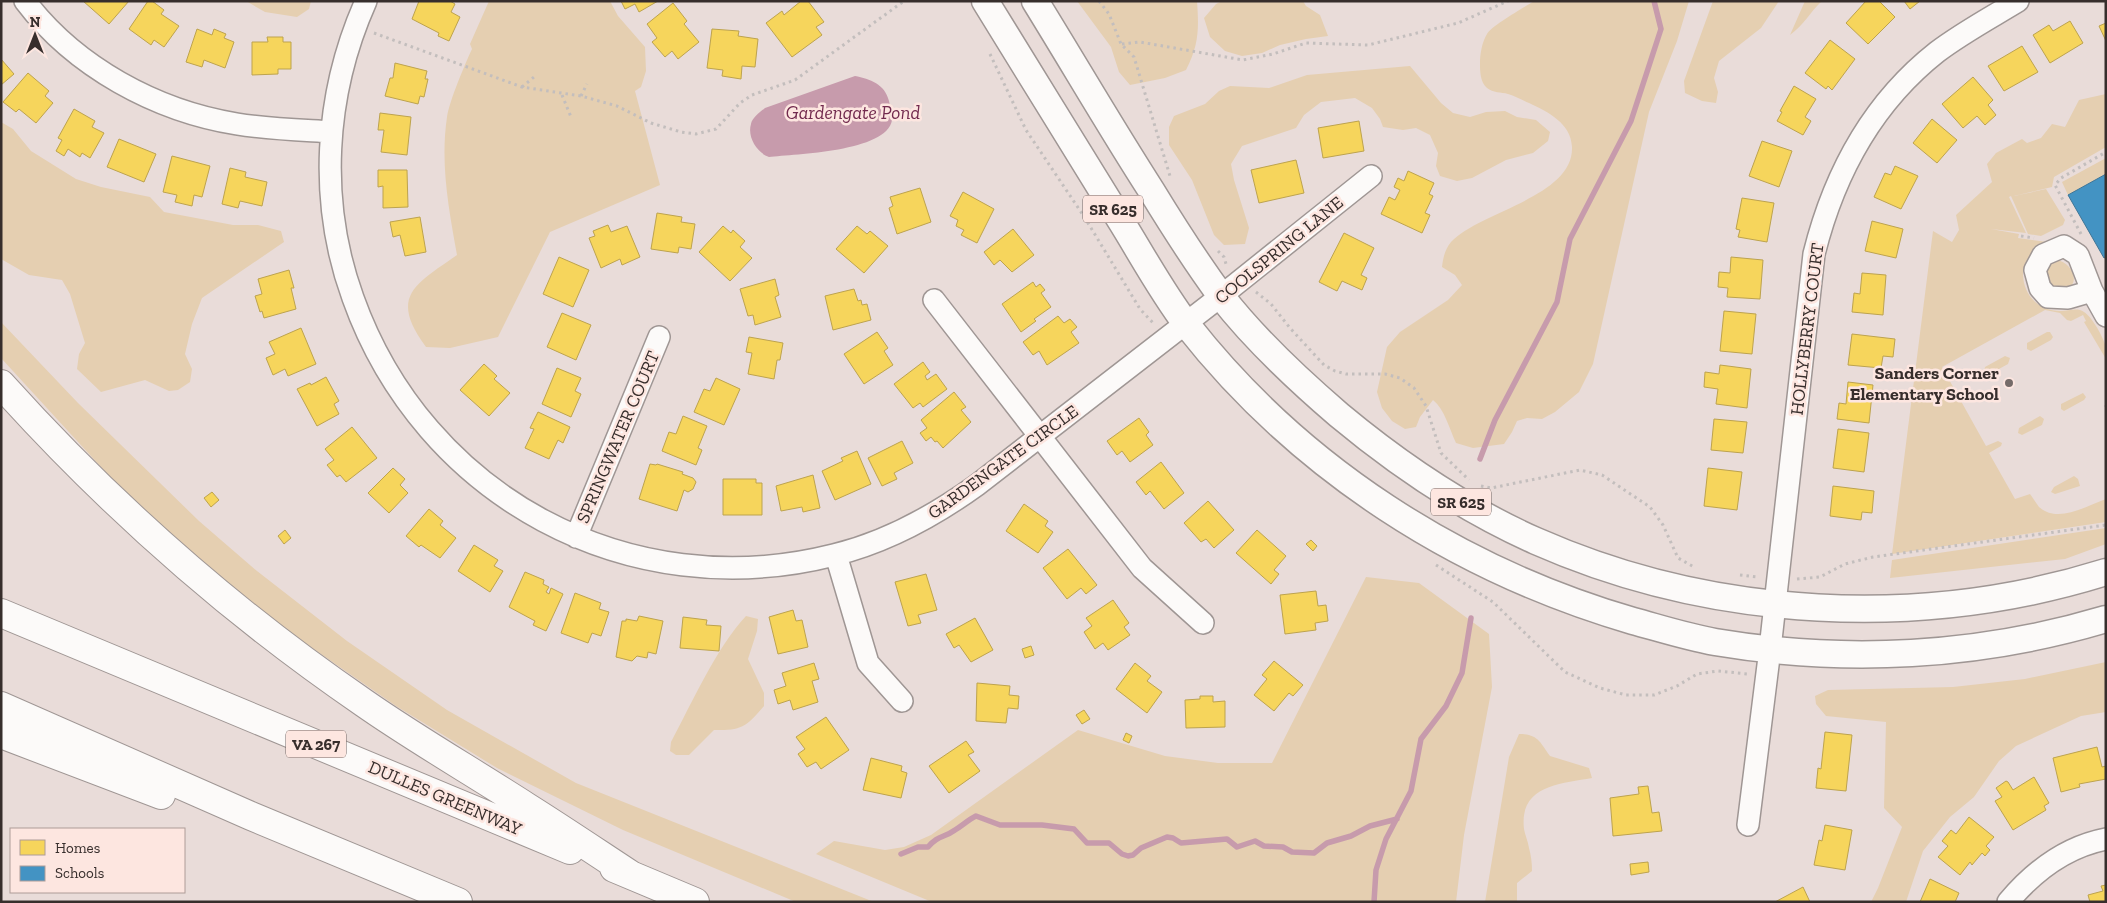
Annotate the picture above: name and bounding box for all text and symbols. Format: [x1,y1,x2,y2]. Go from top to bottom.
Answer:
north arrow [10,10,60,60]
text: N [30,14,41,31]
water label: Gardengate Pond [786,101,920,124]
street label: COOLSPRING LANE [1210,191,1348,309]
road number: SR 625 [1083,195,1143,222]
street label: HOLLYBERRY COURT [1786,242,1828,416]
street label: SPRINGWATER COURT [572,348,664,526]
place label: Sanders Corner Elementary School [1850,362,1999,405]
marker: Sanders Corner Elementary School [2003,377,2015,389]
street label: GARDENGATE CIRCLE [924,400,1082,524]
road number: SR 625 [1431,488,1491,516]
road number: VA 267 [286,731,346,758]
street label: DULLES GREENWAY [365,756,525,840]
legend [10,828,185,893]
text: Homes [55,839,100,857]
text: Schools [55,864,104,882]

